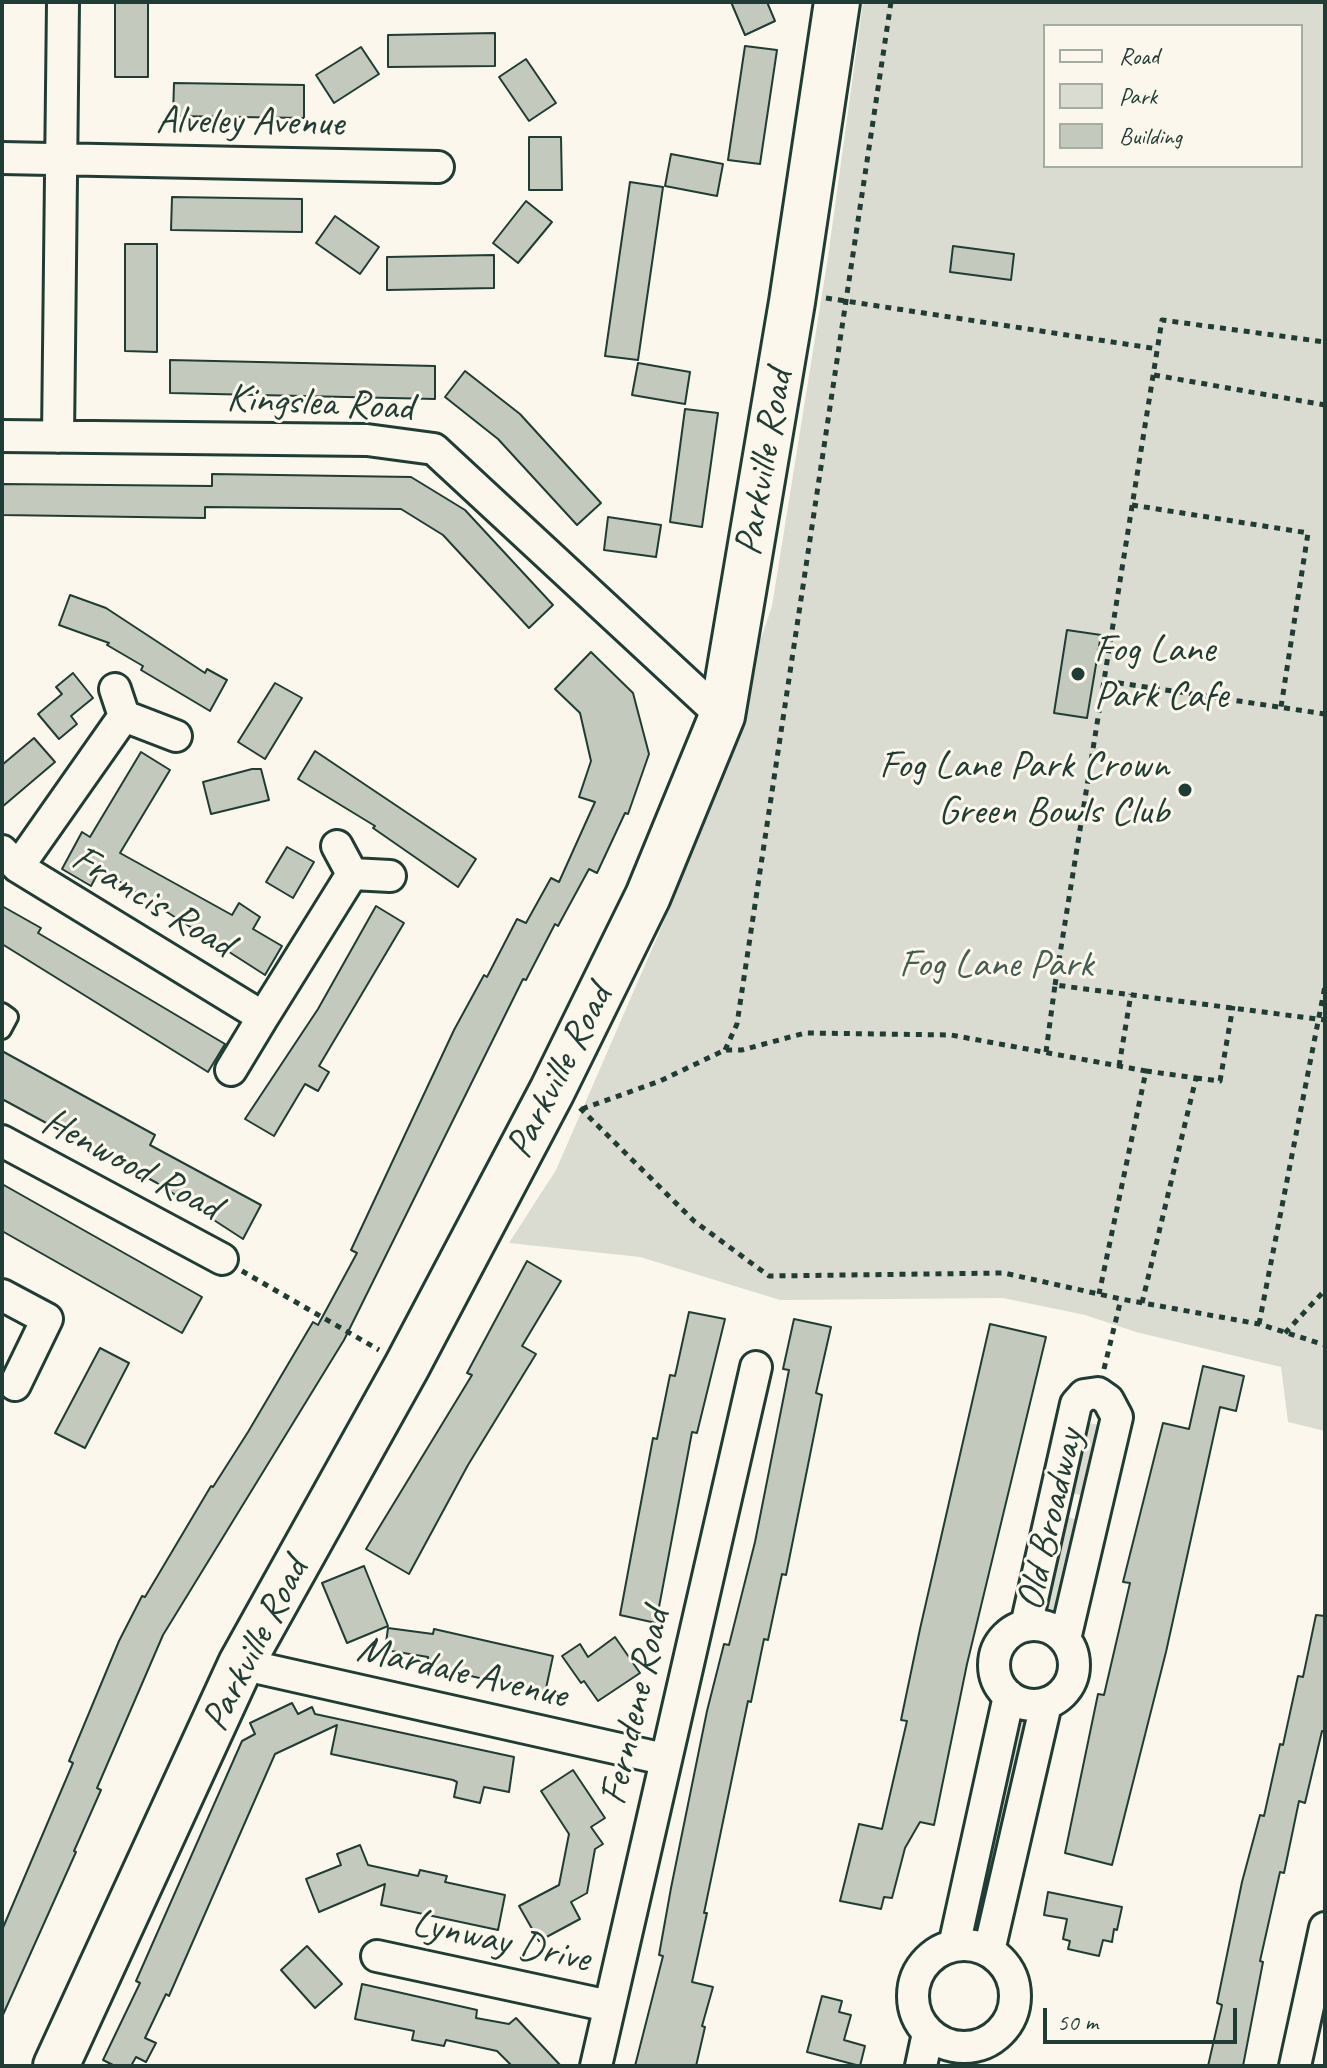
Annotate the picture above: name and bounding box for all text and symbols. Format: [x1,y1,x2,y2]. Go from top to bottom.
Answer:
legend [1043,24,1303,168]
text: Road [1119,41,1159,71]
text: Park [1119,81,1157,111]
street label: Alveley Avenue [156,97,344,149]
text: Building [1119,121,1182,151]
street label: Parkville Road [725,367,805,559]
street label: Kingslea Road [226,375,414,433]
place label: Fog Lane Park Cafe [1094,627,1228,721]
marker: Fog Lane Park Cafe [1069,665,1087,683]
place label: Fog Lane Park Crown Green Bowls Club [879,743,1169,837]
marker: Fog Lane Park Crown Green Bowls Club [1176,781,1194,799]
street label: Francis Road [62,835,242,969]
park label: Fog Lane Park [899,942,1093,990]
street label: Parkville Road [496,978,624,1166]
street label: Henwood Road [34,1098,228,1232]
street label: Old Broadway [1007,1425,1095,1615]
street label: Parkville Road [192,1551,320,1739]
street label: Ferndene Road [590,1604,682,1810]
street label: Mardale Avenue [352,1626,572,1720]
street label: Lynway Drive [408,1900,594,1984]
scale bar [1047,1992,1241,2042]
text: 50 m [1057,2007,1098,2037]

